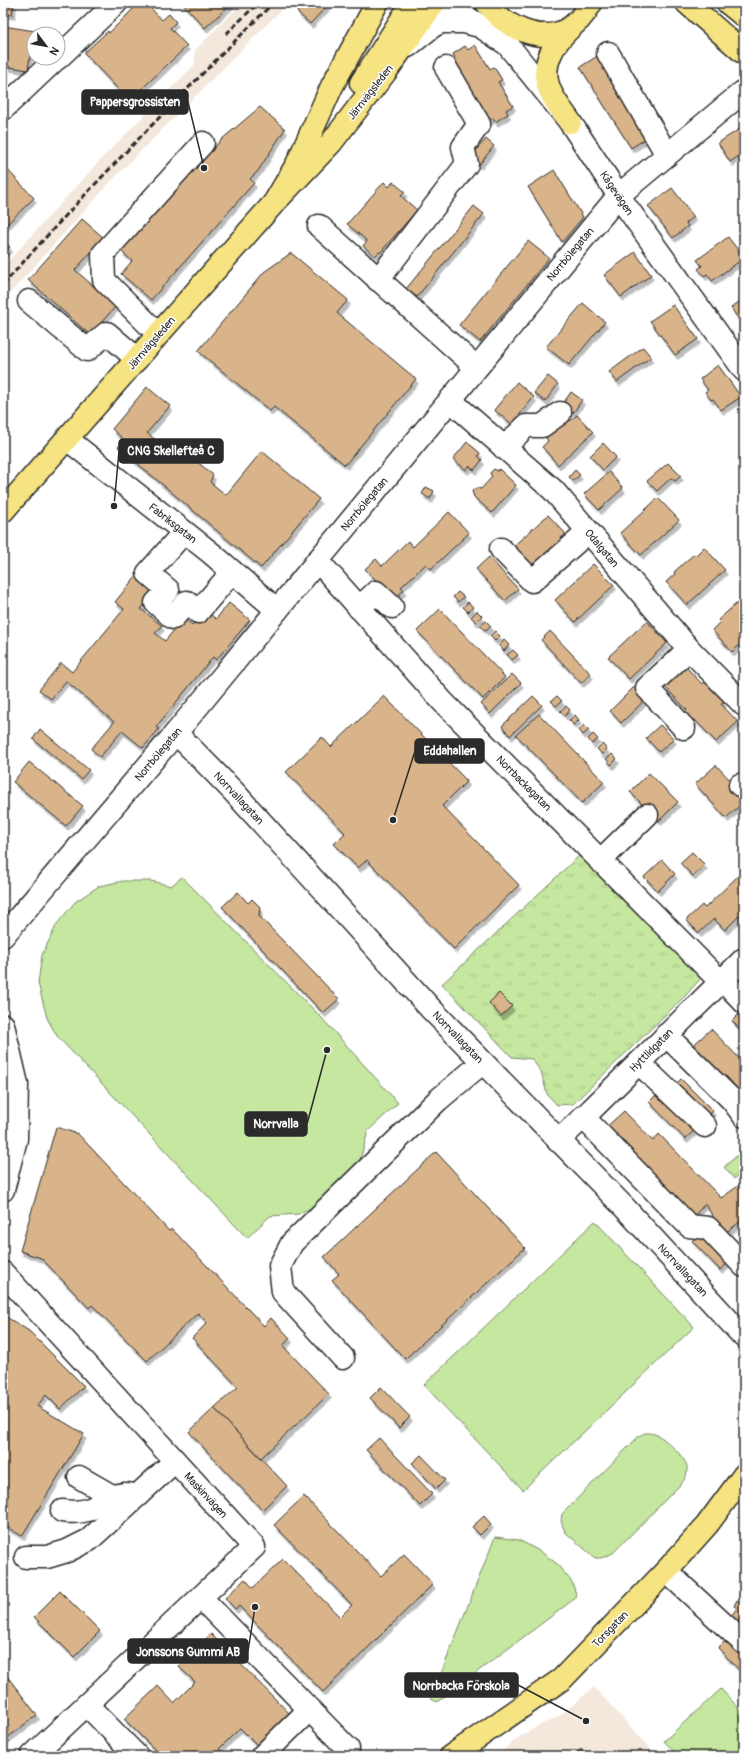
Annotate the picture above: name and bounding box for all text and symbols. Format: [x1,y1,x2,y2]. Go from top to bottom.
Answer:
north arrow [26,26,66,66]
text: N [46,44,62,58]
street label: Järnvägsleden [345,62,396,122]
callout: Pappersgrossisten [82,90,188,114]
text: Pappersgrossisten [90,95,181,110]
street label: Kågevägen [597,169,636,218]
street label: Norrbölegatan [544,225,597,284]
street label: Järnvägsleden [125,314,178,373]
callout: CNG Skellefteå C [119,439,223,463]
text: CNG Skellefteå C [127,444,215,459]
street label: Norrbölegatan [338,475,391,534]
street label: Fabriksgatan [146,501,199,546]
street label: Odalgatan [582,527,621,570]
street label: Norrbölegatan [132,725,185,784]
callout: Eddahallen [415,739,484,763]
text: Eddahallen [424,744,477,759]
street label: Norrbackagatan [493,753,554,814]
street label: Norrvallagatan [211,769,266,827]
street label: Norrvallagatan [430,1009,486,1066]
street label: Hyttlidgatan [627,1026,676,1075]
callout: Norrvalla [245,1112,307,1136]
text: Norrvalla [253,1117,299,1132]
street label: Norrvallagatan [655,1241,710,1299]
street label: Maskinvägen [181,1470,230,1521]
street label: Torsgatan [590,1608,631,1650]
callout: Jonssons Gummi AB [128,1639,248,1663]
text: Jonssons Gummi AB [136,1645,240,1660]
callout: Norrbacka Förskola [405,1673,518,1697]
text: Norrbacka Förskola [412,1679,510,1694]

